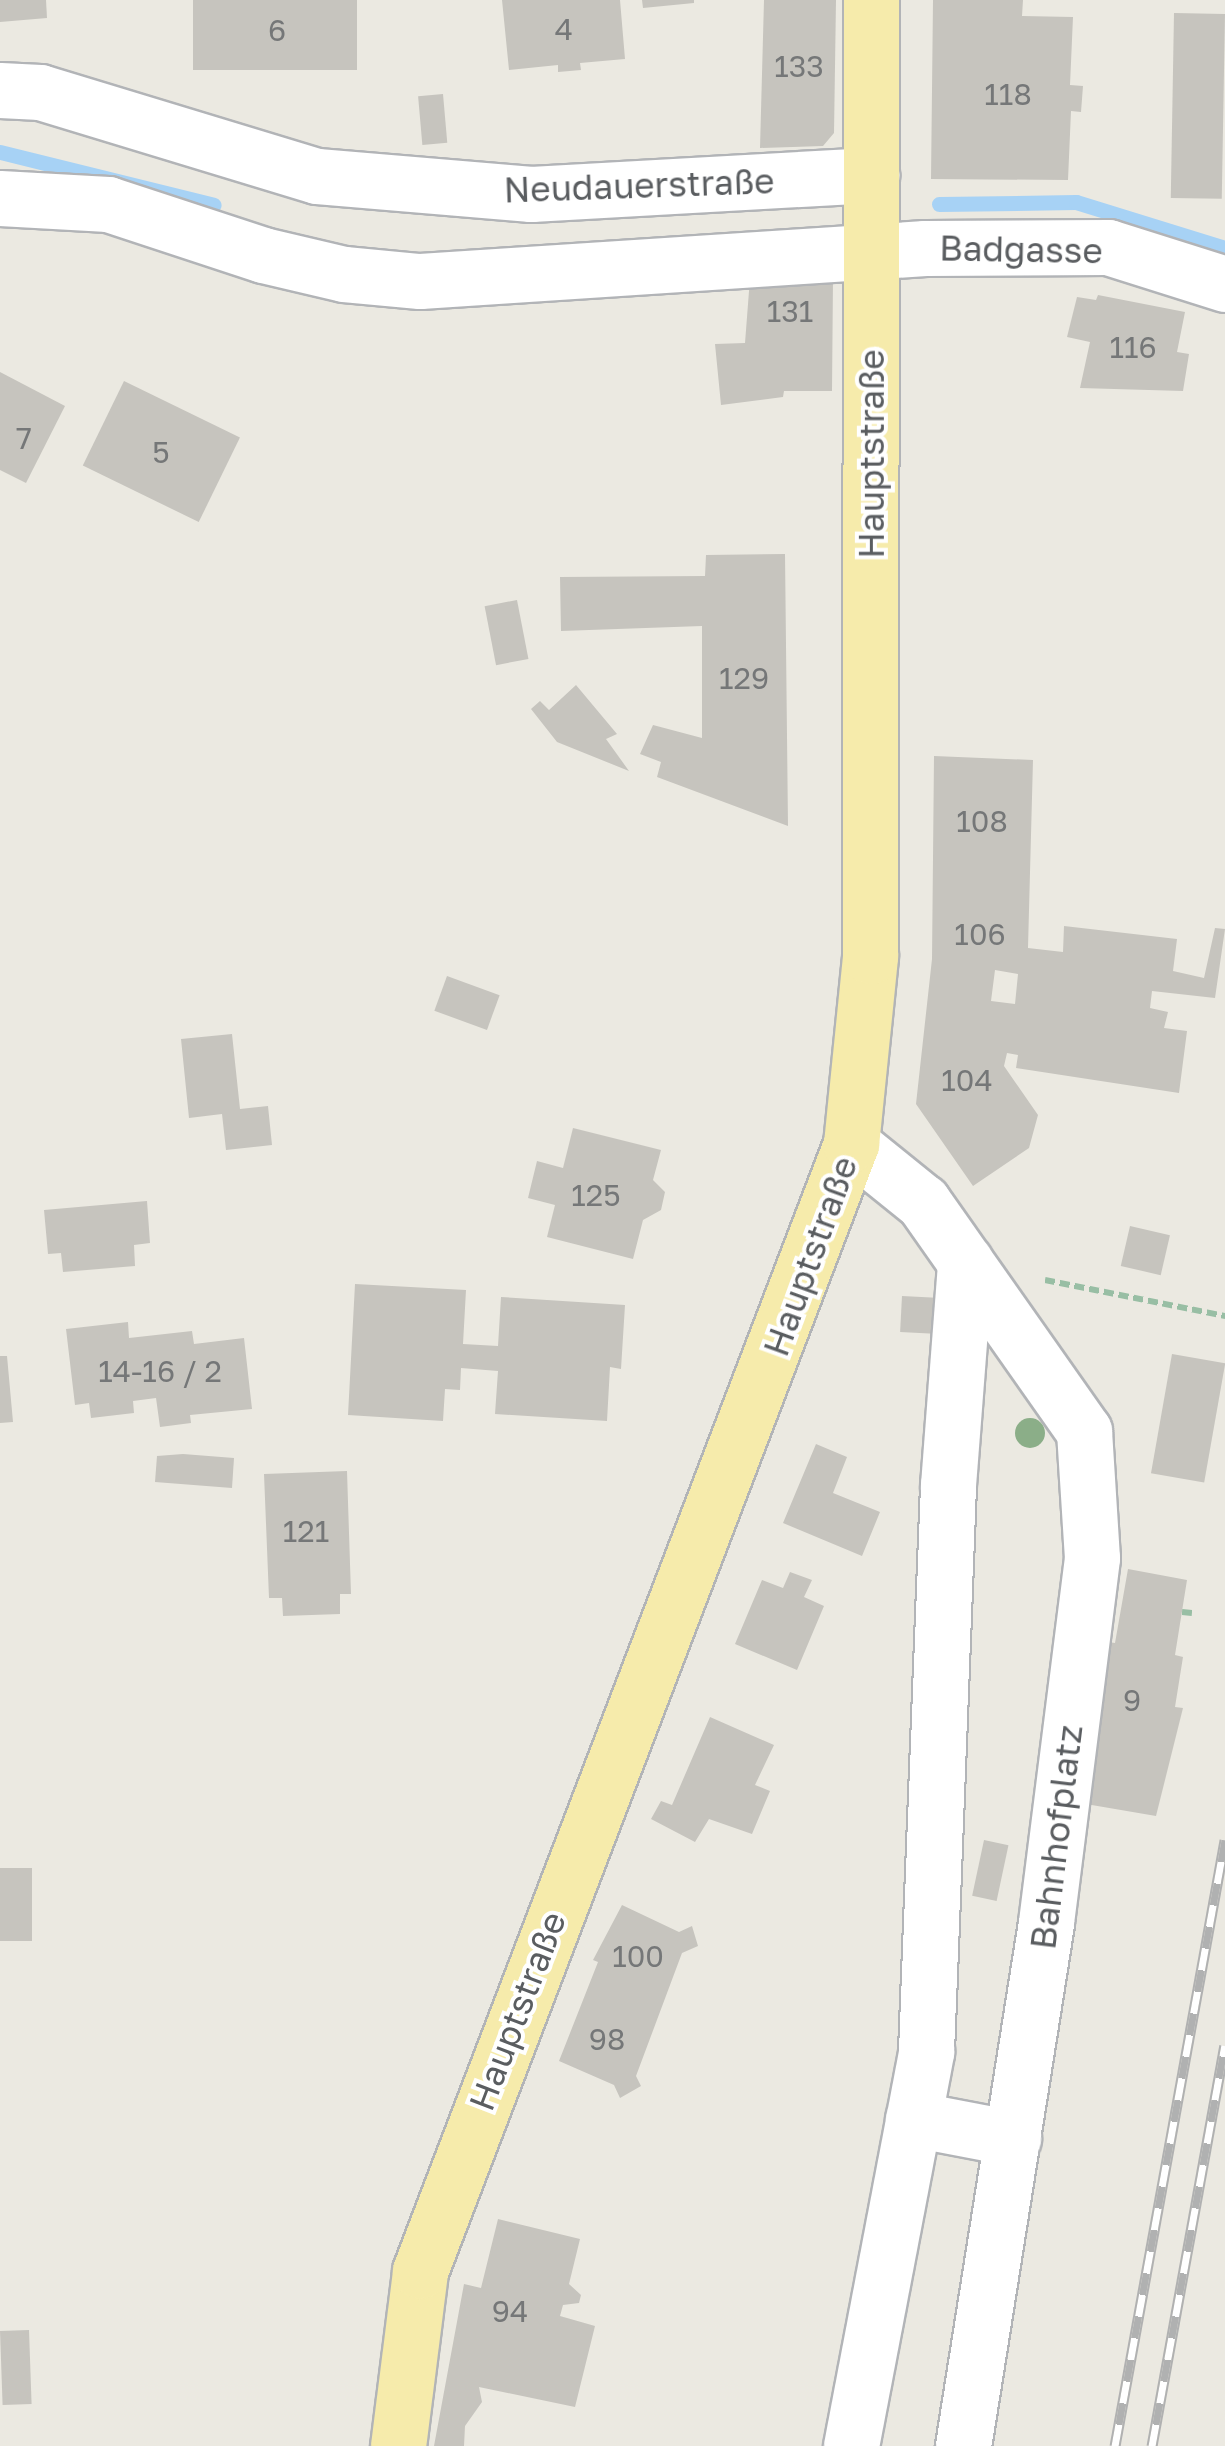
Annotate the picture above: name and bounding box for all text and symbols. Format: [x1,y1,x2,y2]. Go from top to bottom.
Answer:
house number: 4 [555,11,573,47]
house number: 6 [268,12,286,48]
house number: 133 [774,48,824,84]
house number: 118 [984,76,1032,112]
street label: Neudauerstraße [503,159,775,211]
street label: Badgasse [939,227,1103,271]
house number: 131 [767,293,813,329]
house number: 116 [1109,329,1157,365]
street label: Hauptstraße [850,349,892,559]
house number: 7 [16,420,32,456]
house number: 5 [152,434,170,470]
house number: 129 [719,660,769,696]
house number: 108 [956,803,1008,839]
house number: 106 [954,916,1006,952]
house number: 104 [941,1062,993,1098]
street label: Hauptstraße [754,1150,866,1362]
house number: 125 [571,1177,621,1213]
house number: 14-16 / 2 [98,1353,222,1389]
house number: 121 [283,1513,329,1549]
house number: 9 [1123,1682,1141,1718]
street label: Bahnhofplatz [1021,1722,1091,1952]
street label: Hauptstraße [460,1906,574,2116]
house number: 100 [612,1938,664,1974]
house number: 98 [589,2021,625,2057]
house number: 94 [492,2293,528,2329]

